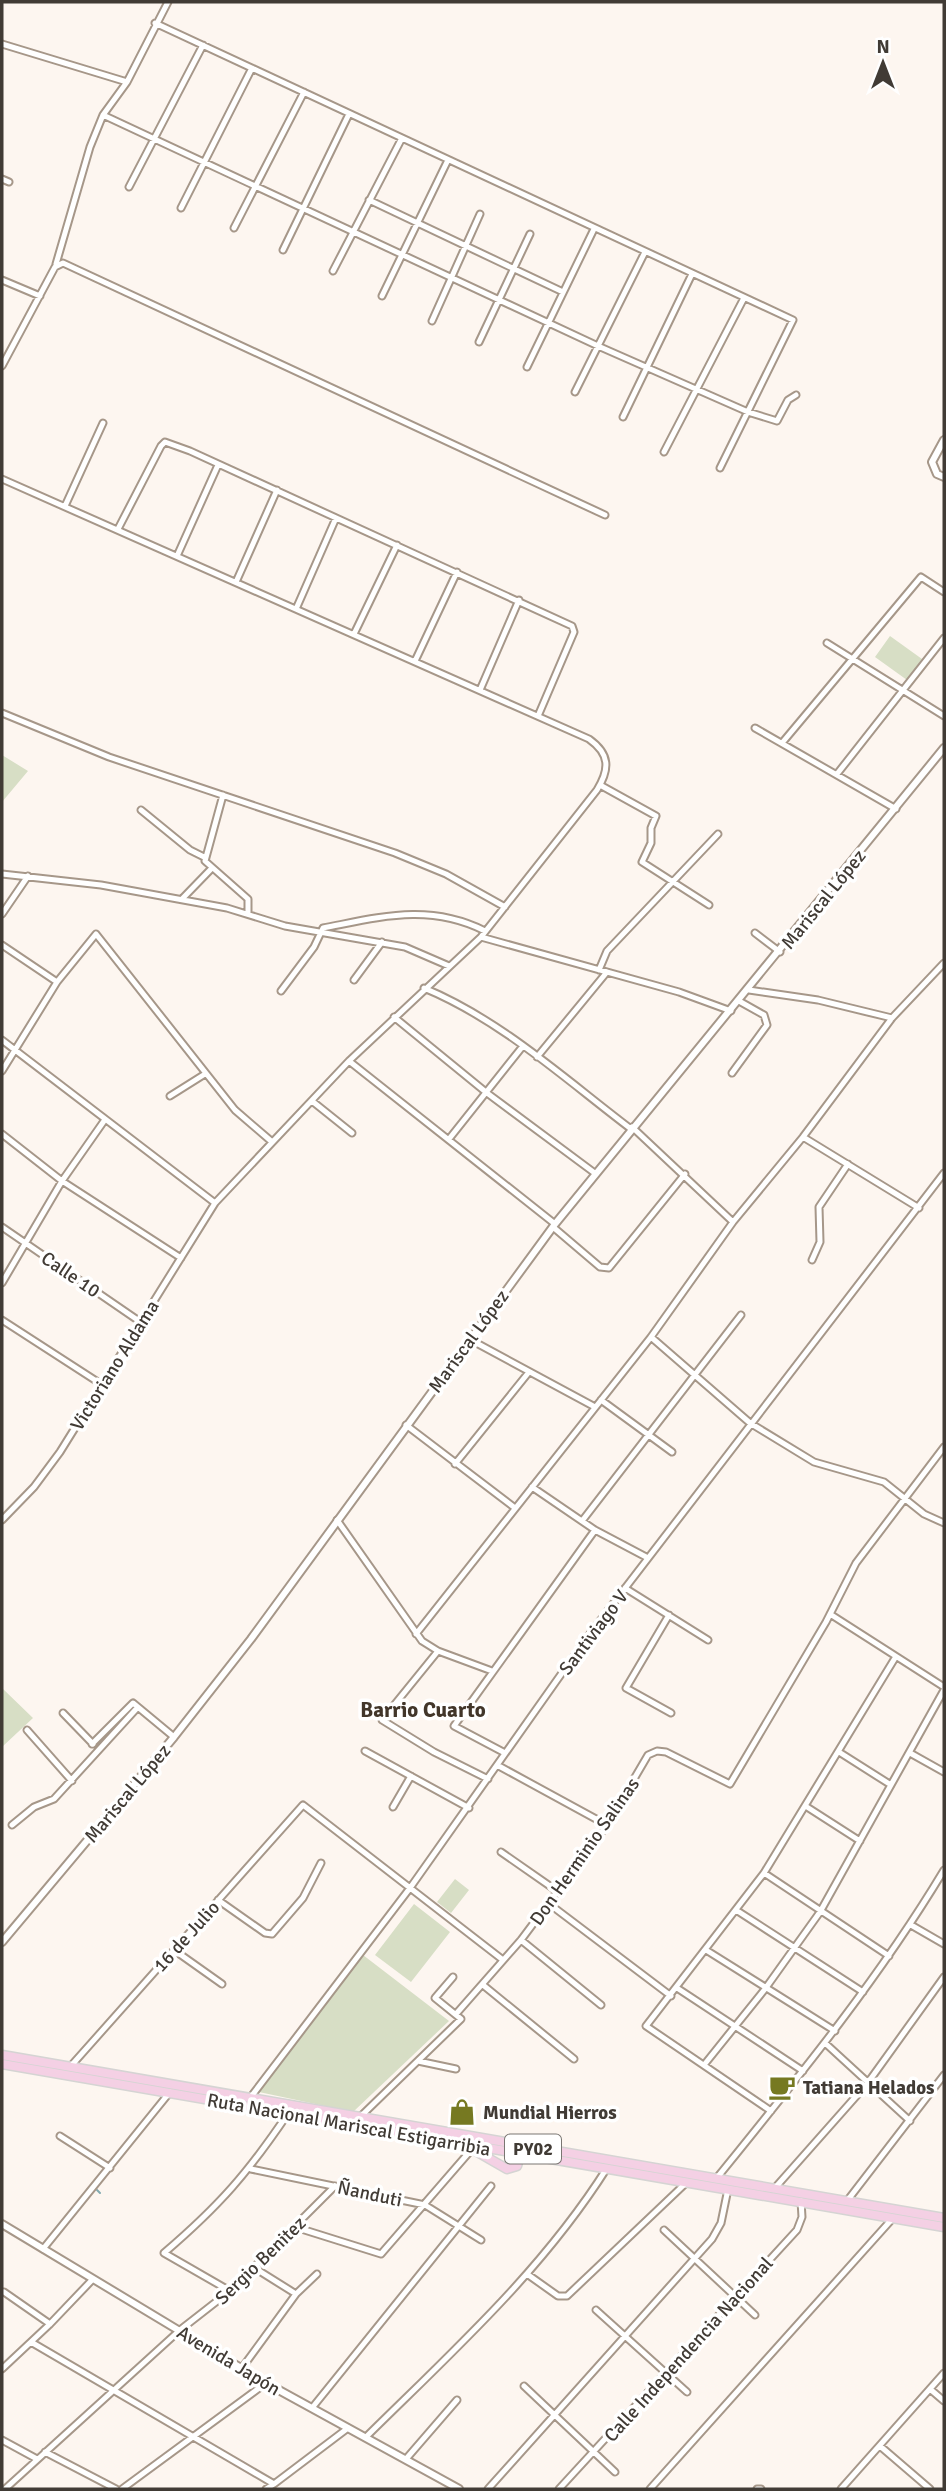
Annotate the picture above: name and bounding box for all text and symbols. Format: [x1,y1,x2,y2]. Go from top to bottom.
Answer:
north arrow [848,28,918,98]
text: N [876,35,890,59]
street label: Mariscal López [776,845,871,954]
street label: Calle 10 [36,1246,104,1303]
street label: Mariscal López [423,1285,514,1398]
street label: Victoriano Aldama [65,1296,165,1435]
street label: Santiviago V [554,1585,634,1680]
district label: Barrio Cuarto [360,1697,486,1723]
street label: Mariscal López [80,1739,176,1848]
street label: Don Herminio Salinas [525,1773,645,1930]
street label: 16 de Julio [148,1896,225,1977]
cafe icon: Tatiana Helados [767,2072,797,2102]
place label: Tatiana Helados [803,2076,935,2100]
street label: Ruta Nacional Mariscal Estigarribia [205,2088,492,2162]
shop icon: Mundial Hierros [447,2097,477,2127]
place label: Mundial Hierros [483,2101,617,2125]
road number: PY02 [505,2134,561,2164]
street label: Ñanduti [335,2175,404,2213]
street label: Sergio Benitez [210,2211,311,2310]
street label: Calle Independencia Nacional [599,2252,778,2447]
street label: Avenida Japón [172,2321,285,2401]

